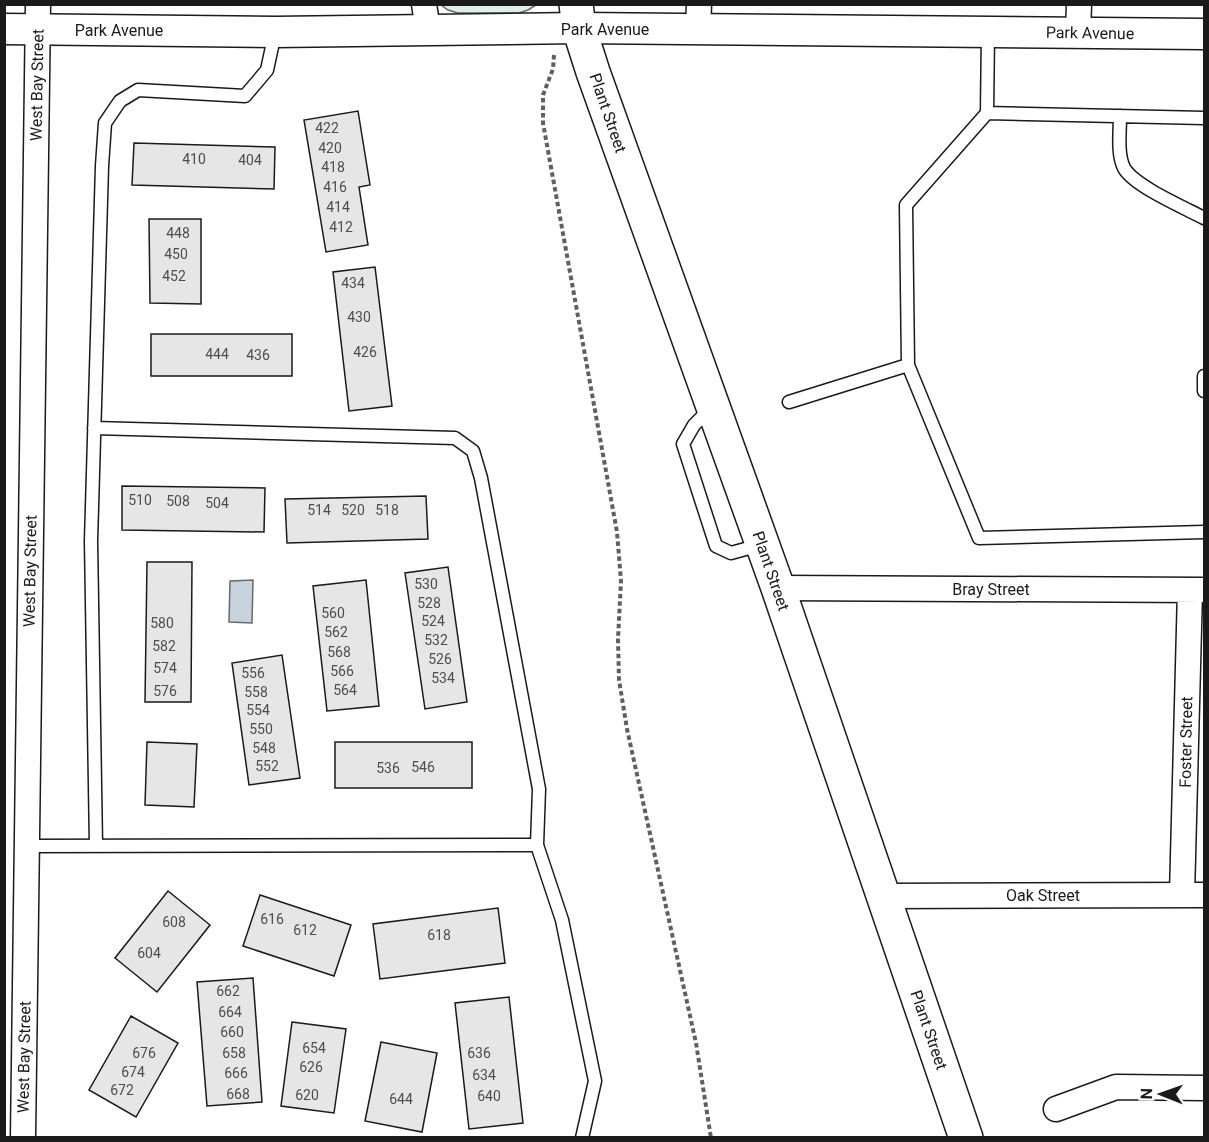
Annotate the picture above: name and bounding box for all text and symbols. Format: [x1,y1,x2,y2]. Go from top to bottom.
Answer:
street label: Park Avenue [561,20,649,39]
street label: Park Avenue [75,21,163,40]
street label: Park Avenue [1046,23,1134,43]
street label: West Bay Street [27,29,47,141]
street label: Plant Street [586,71,630,155]
house number: 422 [315,120,339,136]
house number: 420 [318,140,342,156]
house number: 410 [182,151,206,167]
house number: 404 [238,152,262,168]
house number: 418 [321,159,345,175]
house number: 416 [323,179,347,195]
house number: 414 [326,199,350,215]
house number: 412 [329,219,353,235]
house number: 448 [166,225,190,241]
house number: 450 [164,246,188,262]
house number: 452 [162,268,186,284]
house number: 434 [341,275,365,291]
house number: 430 [347,309,371,325]
house number: 426 [353,344,377,360]
house number: 444 [205,346,229,362]
house number: 436 [246,347,270,363]
house number: 510 [128,492,152,508]
house number: 508 [166,493,190,509]
house number: 504 [205,495,229,511]
house number: 514 [307,502,331,518]
house number: 520 [341,502,365,518]
house number: 518 [375,502,399,518]
street label: West Bay Street [20,515,40,627]
street label: Plant Street [749,529,793,613]
house number: 530 [414,576,438,592]
street label: Bray Street [952,580,1030,599]
house number: 528 [417,595,441,611]
house number: 560 [321,605,345,621]
house number: 524 [421,613,445,629]
house number: 580 [150,615,174,631]
house number: 562 [324,624,348,640]
house number: 532 [424,632,448,648]
house number: 582 [152,638,176,654]
house number: 568 [327,644,351,660]
house number: 526 [428,651,452,667]
house number: 574 [153,660,177,676]
house number: 566 [330,663,354,679]
house number: 556 [241,665,265,681]
house number: 534 [431,670,455,686]
house number: 564 [333,682,357,698]
house number: 576 [153,683,177,699]
house number: 558 [244,684,268,700]
street label: Foster Street [1176,696,1196,788]
house number: 554 [246,702,270,718]
house number: 550 [249,721,273,737]
house number: 548 [252,740,276,756]
house number: 552 [255,758,279,774]
house number: 546 [411,759,435,775]
house number: 536 [376,760,400,776]
street label: Oak Street [1006,886,1080,905]
house number: 616 [260,911,284,927]
house number: 608 [162,914,186,930]
house number: 612 [293,922,317,938]
house number: 618 [427,927,451,943]
house number: 604 [137,945,161,961]
house number: 662 [216,983,240,999]
street label: Plant Street [907,988,951,1072]
street label: West Bay Street [14,1001,34,1113]
house number: 664 [218,1004,242,1020]
house number: 660 [220,1024,244,1040]
house number: 654 [302,1040,326,1056]
house number: 676 [132,1045,156,1061]
house number: 658 [222,1045,246,1061]
house number: 636 [467,1045,491,1061]
house number: 626 [299,1059,323,1075]
house number: 674 [121,1064,145,1080]
north arrow [1131,1064,1191,1124]
house number: 666 [224,1065,248,1081]
house number: 634 [472,1067,496,1083]
house number: 672 [110,1082,134,1098]
house number: 668 [226,1086,250,1102]
house number: 620 [295,1087,319,1103]
house number: 640 [477,1088,501,1104]
text: N [1137,1088,1156,1100]
house number: 644 [389,1091,413,1107]

